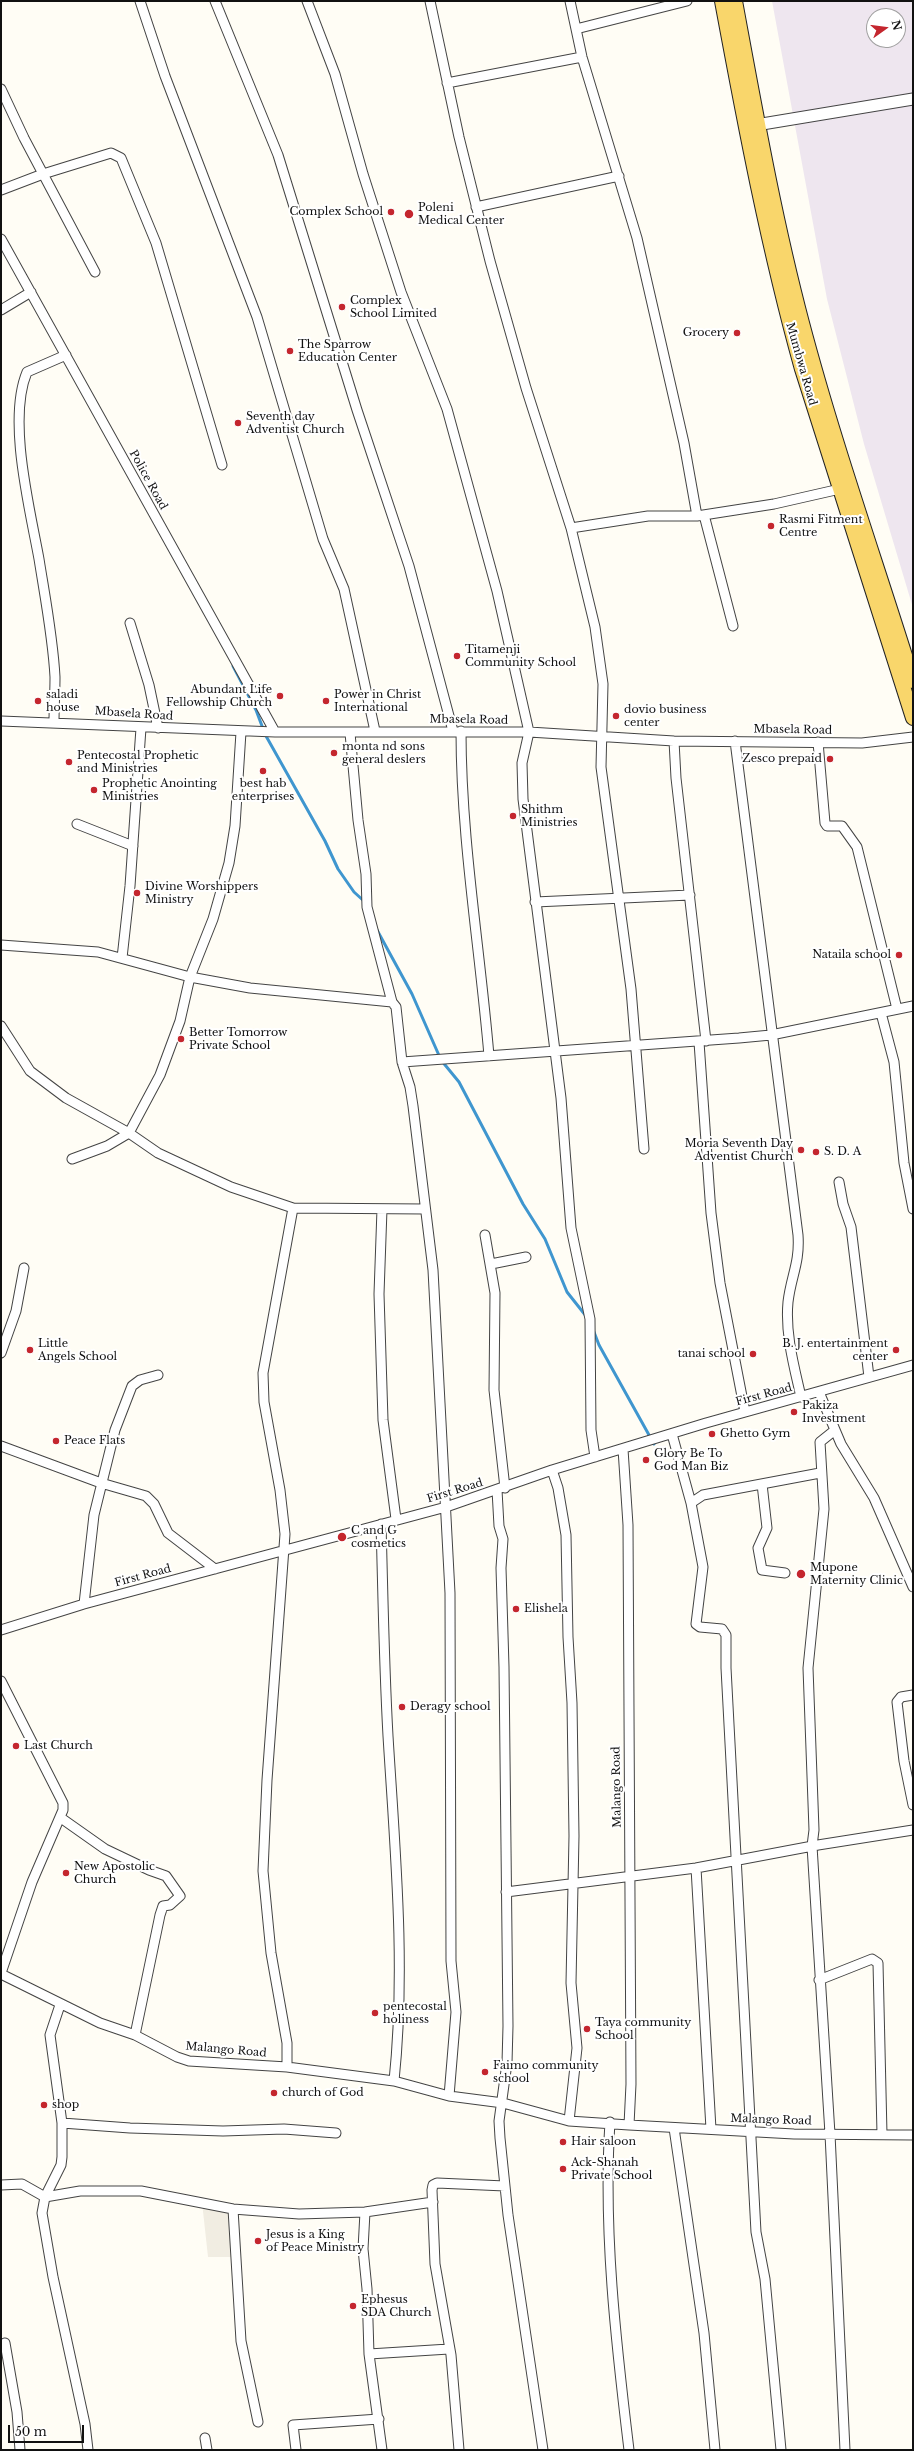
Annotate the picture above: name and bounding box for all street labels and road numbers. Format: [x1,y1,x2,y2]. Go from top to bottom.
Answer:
street label: Mumbwa Road [783,321,819,407]
street label: Police Road [126,448,170,512]
street label: Mbasela Road [94,705,174,723]
street label: Mbasela Road [430,713,508,727]
street label: Mbasela Road [754,723,832,737]
street label: First Road [734,1381,794,1409]
street label: First Road [425,1476,485,1506]
street label: First Road [113,1562,173,1590]
street label: Malango Road [610,1746,624,1828]
street label: Malango Road [185,2040,267,2060]
street label: Malango Road [730,2112,812,2128]

